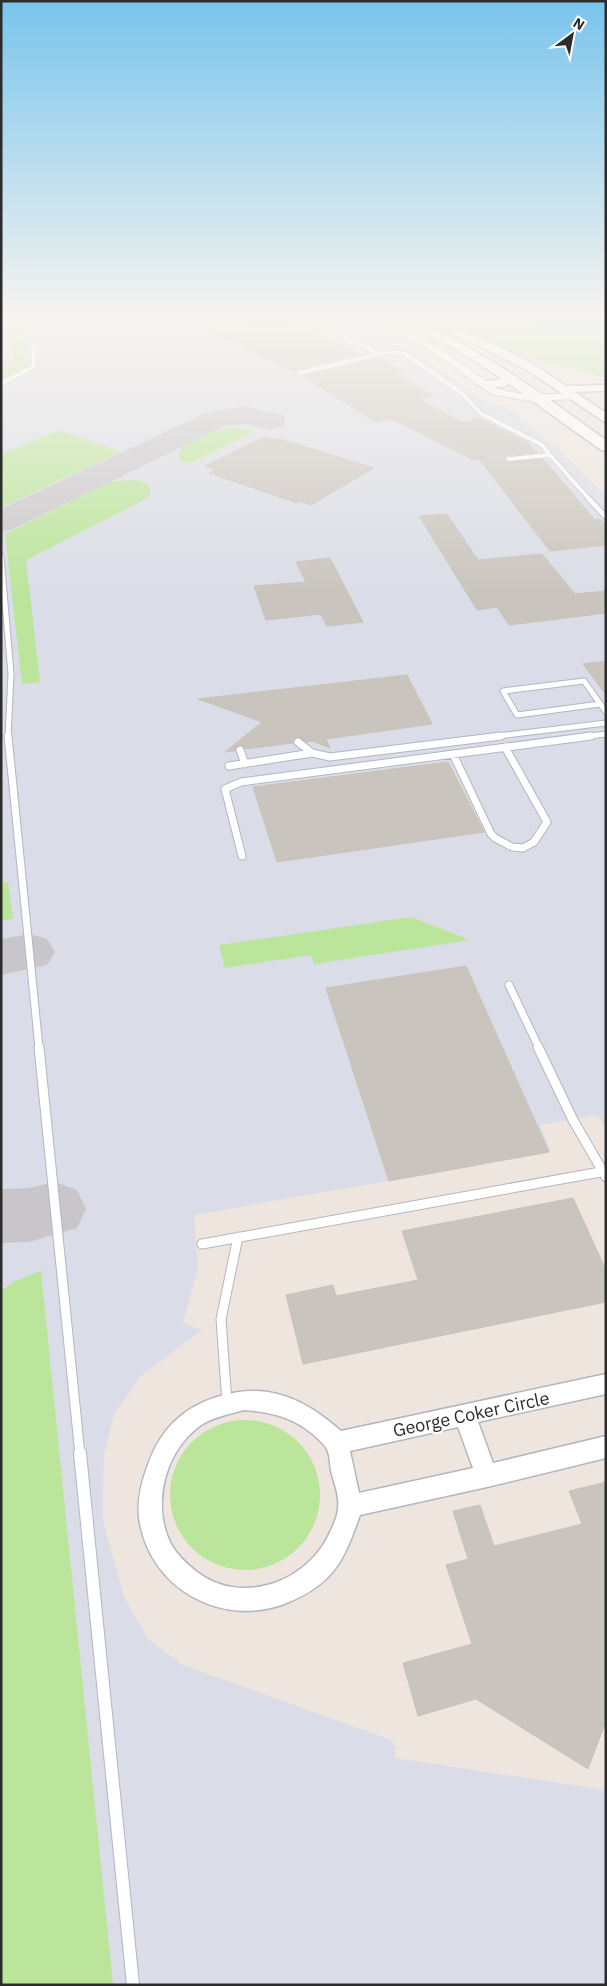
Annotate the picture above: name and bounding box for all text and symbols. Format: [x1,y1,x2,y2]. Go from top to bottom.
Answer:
north arrow [547,10,597,60]
text: N [570,14,588,34]
street label: George Coker Circle [391,1386,551,1442]

